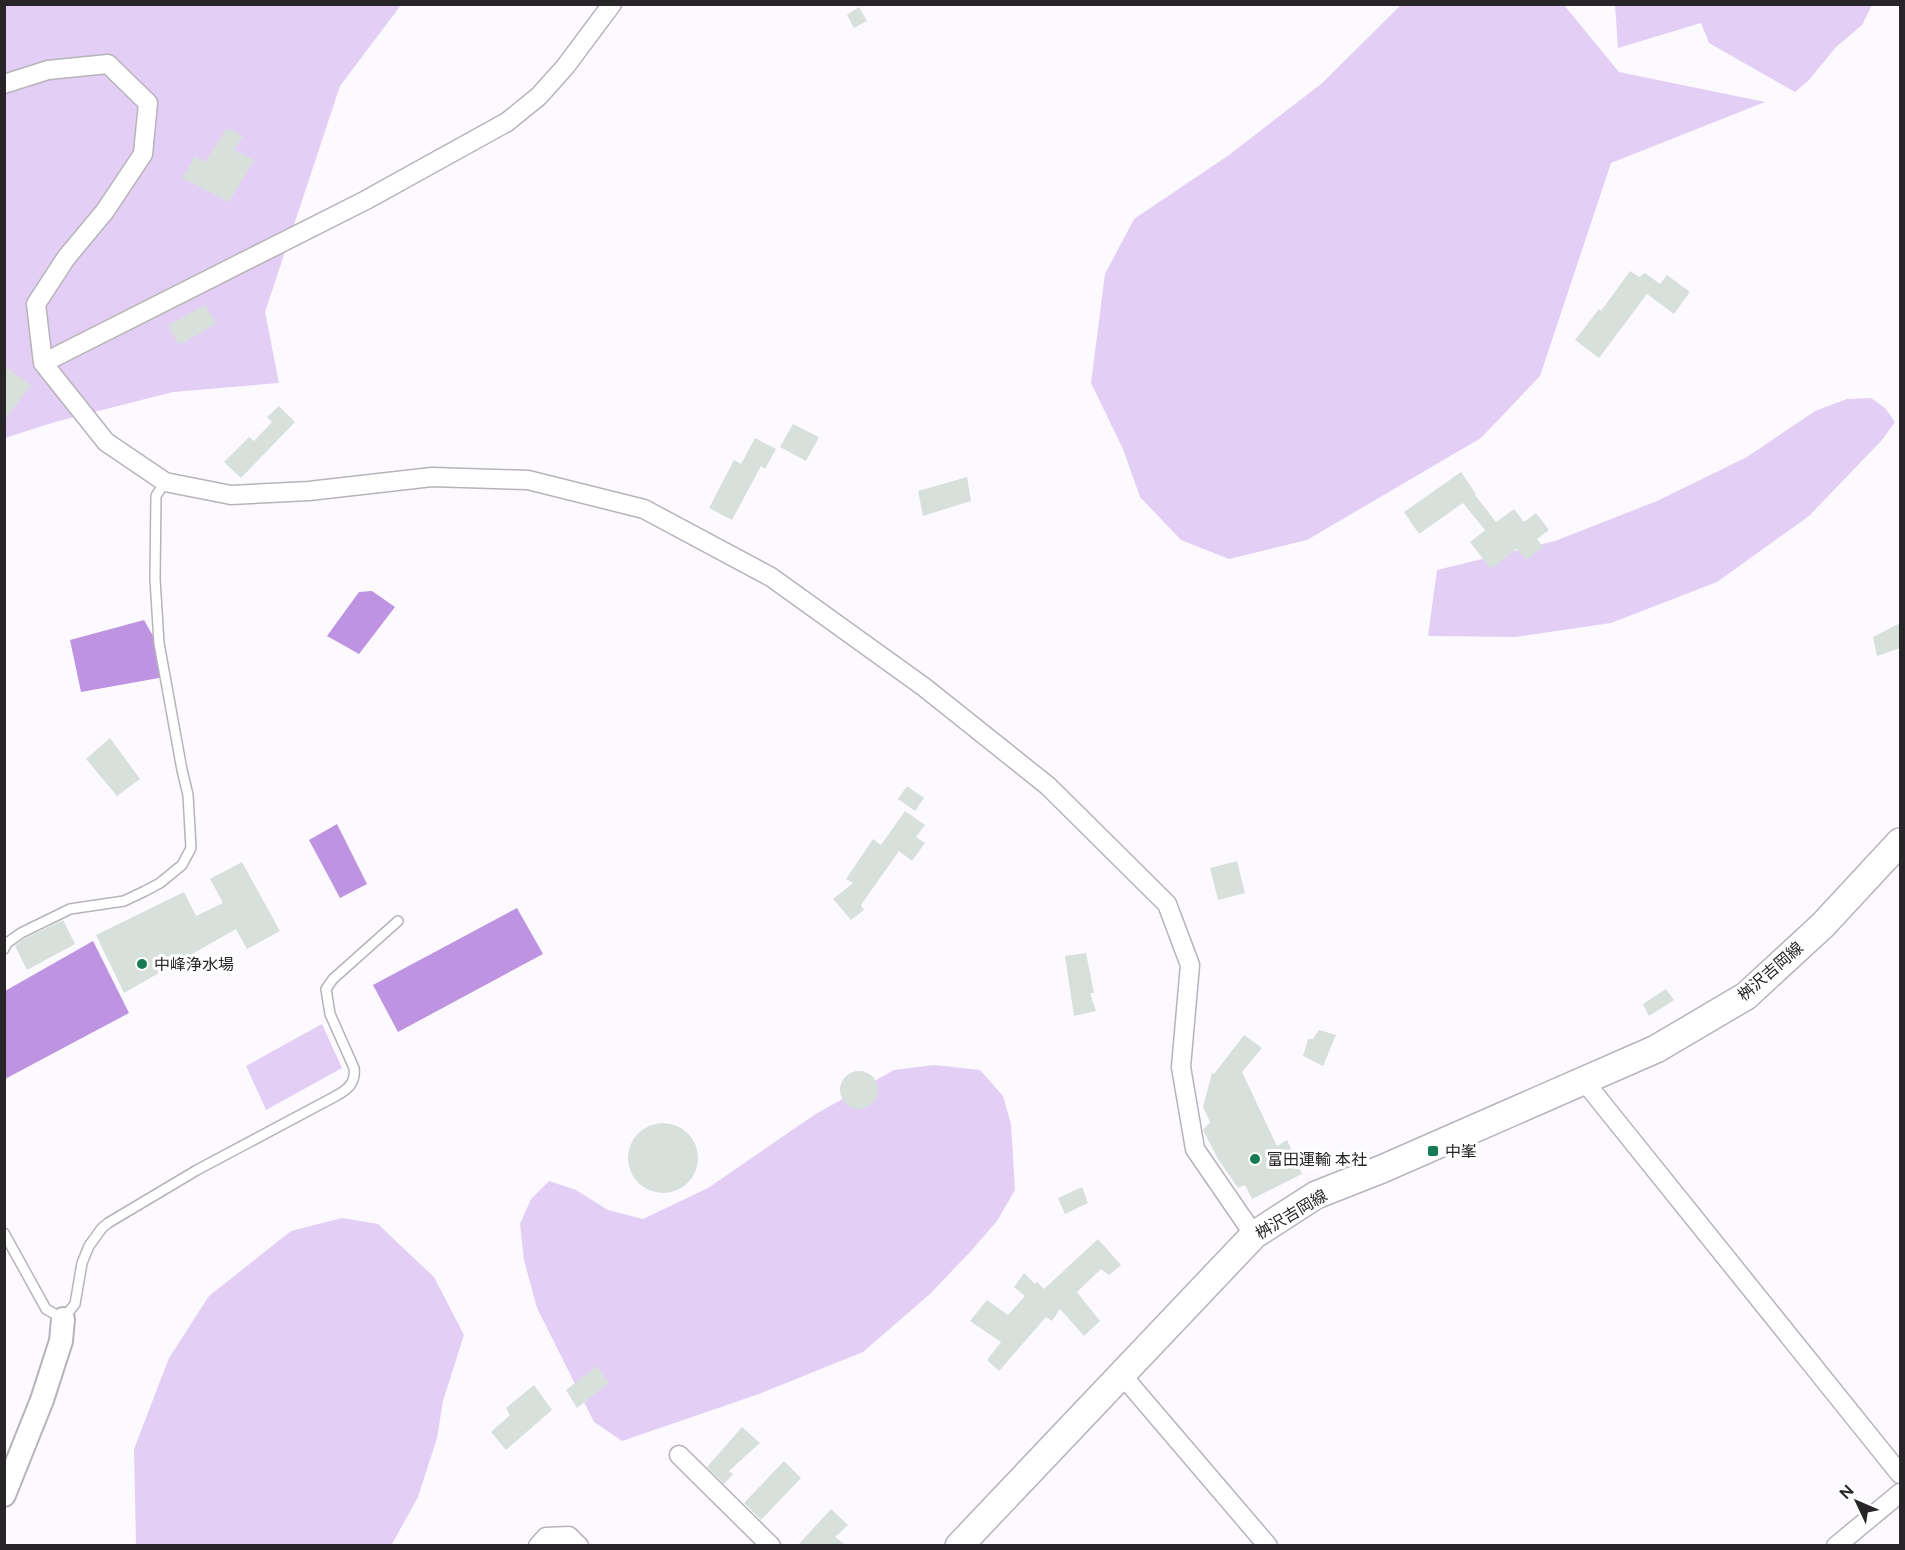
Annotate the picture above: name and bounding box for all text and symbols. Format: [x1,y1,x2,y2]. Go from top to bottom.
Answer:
street label: 桝沢吉岡線 [1734,938,1807,1005]
place label: 中峰浄水場 [154,955,234,974]
marker: 中峰浄水場 [135,957,149,971]
place label: 中峯 [1445,1142,1477,1161]
marker: 中峯 [1426,1144,1440,1158]
place label: 富田運輸 本社 [1267,1150,1367,1169]
marker: 富田運輸 本社 [1248,1152,1262,1166]
street label: 桝沢吉岡線 [1252,1186,1330,1243]
north arrow [1827,1472,1887,1532]
text: N [1835,1481,1858,1503]

